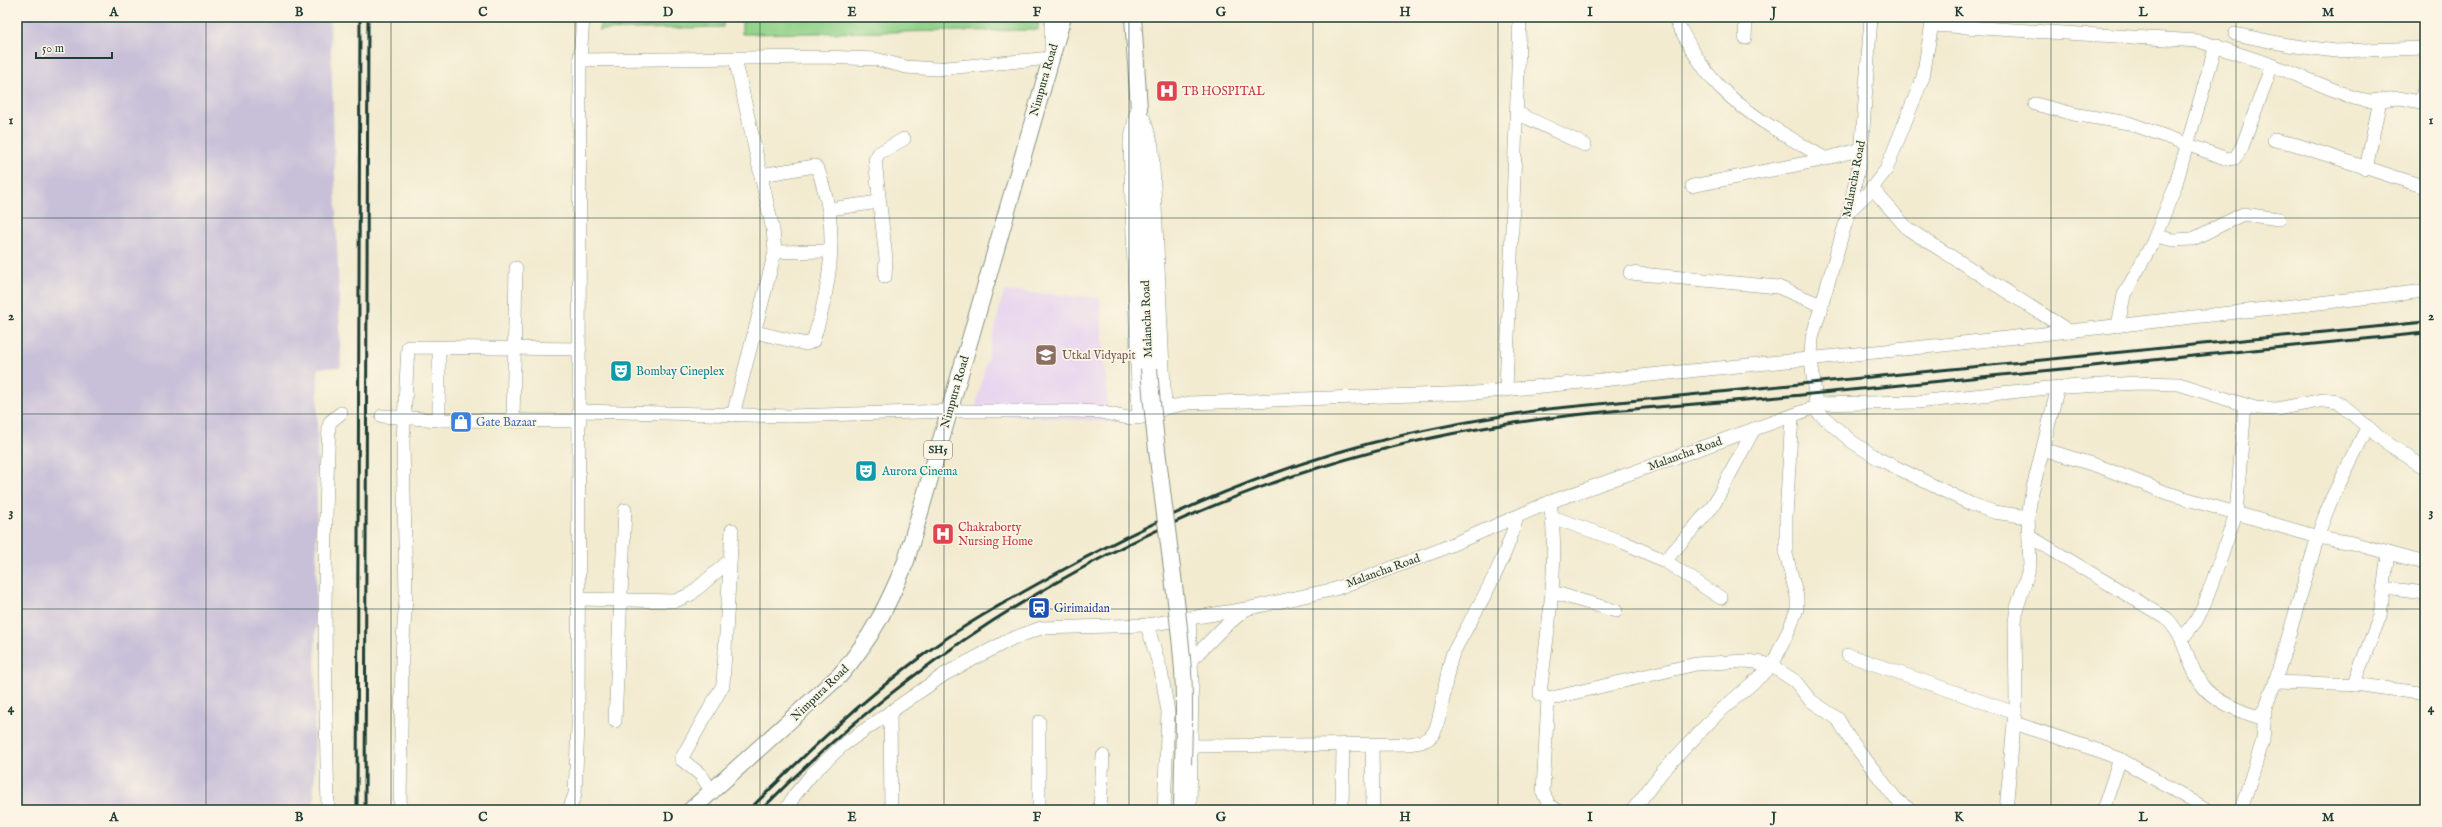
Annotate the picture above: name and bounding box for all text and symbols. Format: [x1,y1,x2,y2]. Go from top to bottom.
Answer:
text: A [109,4,120,21]
text: B [295,4,304,21]
text: C [478,4,488,21]
text: D [663,4,674,21]
text: E [847,4,857,21]
text: F [1033,4,1042,21]
text: G [1216,4,1227,21]
text: H [1399,4,1411,21]
text: I [1587,4,1593,21]
text: J [1769,4,1777,21]
text: K [1954,4,1964,21]
text: L [2137,4,2148,21]
text: M [2322,4,2335,21]
scale bar [36,34,112,60]
text: 50 m [42,41,64,56]
street label: Nimpura Road [1026,41,1063,118]
hospital icon: TB HOSPITAL [1154,78,1180,104]
place label: TB HOSPITAL [1182,84,1265,99]
text: 1 [9,112,14,129]
text: 1 [2429,112,2434,129]
street label: Malancha Road [1839,139,1869,219]
street label: Malancha Road [1138,279,1156,358]
text: 2 [8,308,14,325]
text: 2 [2428,308,2434,325]
school or university icon: Utkal Vidyapit [1033,342,1059,368]
place label: Utkal Vidyapit [1062,348,1136,364]
street label: Nimpura Road [937,353,974,430]
theatre icon: Bombay Cineplex [608,358,634,384]
place label: Bombay Cineplex [636,364,724,380]
shop icon: Gate Bazaar [448,409,474,435]
place label: Gate Bazaar [476,415,537,430]
street label: Malancha Road [1646,433,1725,474]
road number: SH5 [924,441,952,459]
theatre icon: Aurora Cinema [853,458,879,484]
place label: Aurora Cinema [881,464,958,479]
text: 3 [9,504,14,521]
text: 3 [2429,504,2434,521]
place label: Chakraborty Nursing Home [958,520,1033,549]
hospital icon: Chakraborty Nursing Home [930,521,956,547]
street label: Malancha Road [1344,550,1423,591]
station icon: Girimaidan [1026,595,1052,621]
place label: Girimaidan [1054,601,1111,616]
street label: Nimpura Road [788,661,853,725]
text: 4 [8,700,15,717]
text: 4 [2428,700,2435,717]
text: A [109,809,120,826]
text: B [295,809,304,826]
text: C [478,809,488,826]
text: D [663,809,674,826]
text: E [847,809,857,826]
text: F [1033,809,1042,826]
text: G [1216,809,1227,826]
text: H [1399,809,1411,826]
text: I [1587,809,1593,826]
text: J [1769,809,1777,826]
text: K [1954,809,1964,826]
text: L [2137,809,2148,826]
text: M [2322,809,2335,826]

